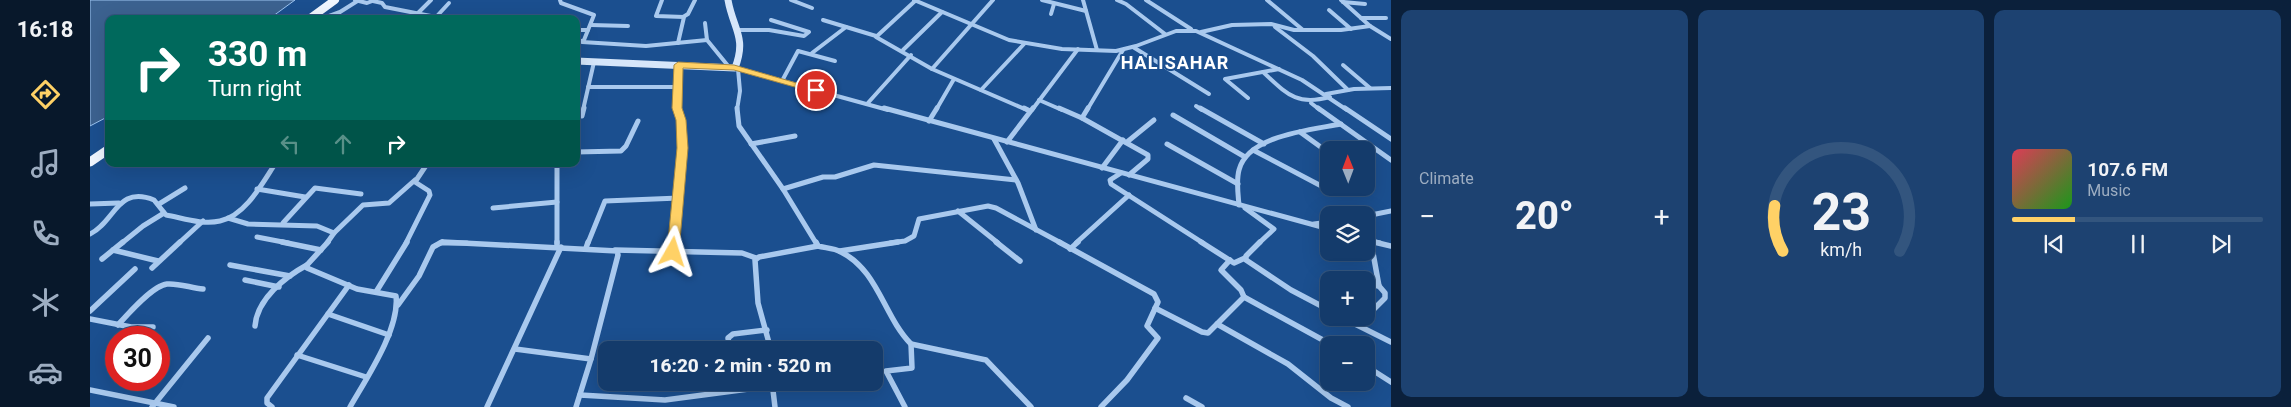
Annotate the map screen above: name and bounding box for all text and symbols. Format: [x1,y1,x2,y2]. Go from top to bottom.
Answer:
text: 16:18 [17,17,73,42]
text: 330 m [208,34,307,75]
icon: right [125,35,190,100]
district label: HALISAHAR [1121,52,1229,73]
pin [795,69,837,111]
text: Turn right [208,76,302,101]
icon: arrive [802,76,830,104]
icon: directions [28,77,63,112]
icon: left [276,130,304,158]
icon: ahead [329,130,357,158]
icon: right [382,130,410,158]
north arrow [1320,141,1375,196]
map controls [1320,141,1375,391]
icon: music [28,146,63,181]
text: 107.6 FM [2087,158,2168,181]
text: Climate [1419,169,1474,188]
text: Music [2087,181,2131,200]
text: 23 [1811,182,1871,243]
text: 20° [1515,194,1574,238]
text: − [1419,200,1435,233]
text: + [1654,200,1670,233]
button: layers [1320,206,1375,261]
icon: phone [28,216,63,251]
position arrow [646,225,698,277]
icon: previous [2040,230,2068,258]
icon: pause [2124,230,2152,258]
icon: next [2207,230,2235,258]
text: km/h [1820,239,1862,260]
button: + [1320,271,1375,326]
icon: climate [28,285,63,320]
speed limit sign: 30 [105,326,170,391]
button: − [1320,336,1375,391]
text: 16:20 · 2 min · 520 m [649,354,832,377]
icon: car [28,355,63,390]

